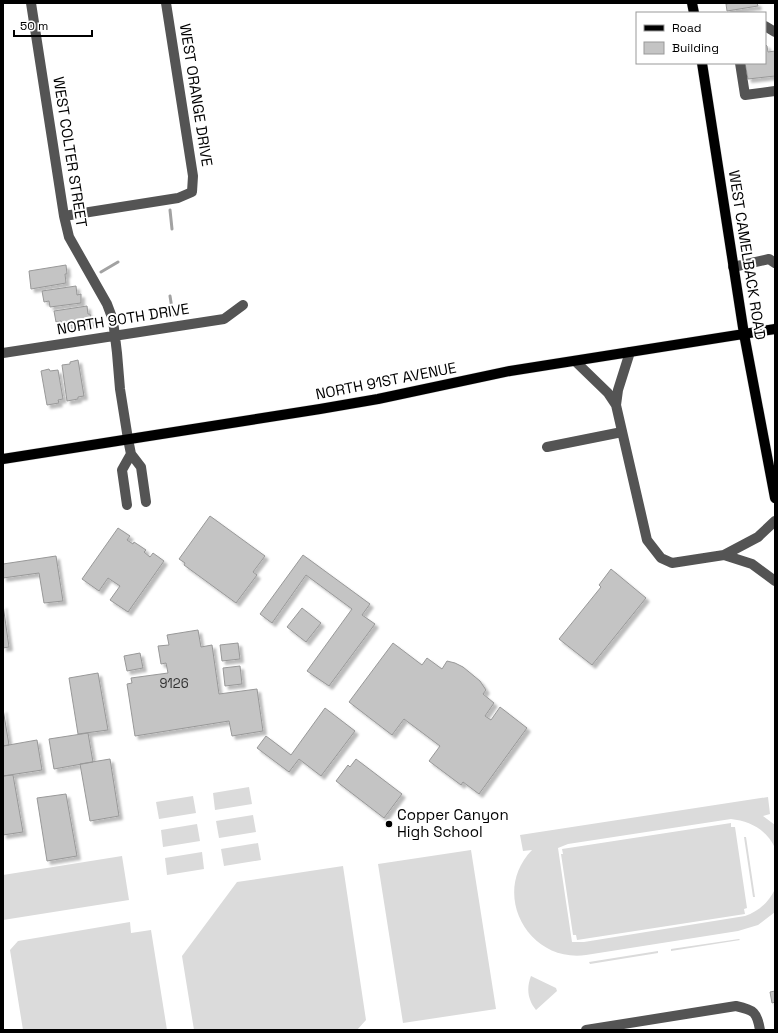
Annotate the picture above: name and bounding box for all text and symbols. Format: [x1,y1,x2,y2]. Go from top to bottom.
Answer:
scale bar [14,12,92,38]
legend [636,12,766,64]
text: 50 m [20,18,48,34]
text: Road [672,20,701,36]
street label: WEST ORANGE DRIVE [176,22,217,168]
text: Building [672,40,719,56]
street label: WEST COLTER STREET [49,75,92,229]
street label: WEST CAMELBACK ROAD [725,169,770,341]
street label: NORTH 90TH DRIVE [55,299,191,338]
street label: NORTH 91ST AVENUE [314,358,458,403]
house number: 9126 [159,675,189,692]
place label: Copper Canyon High School [397,805,509,841]
marker: Copper Canyon High School [384,819,394,829]

